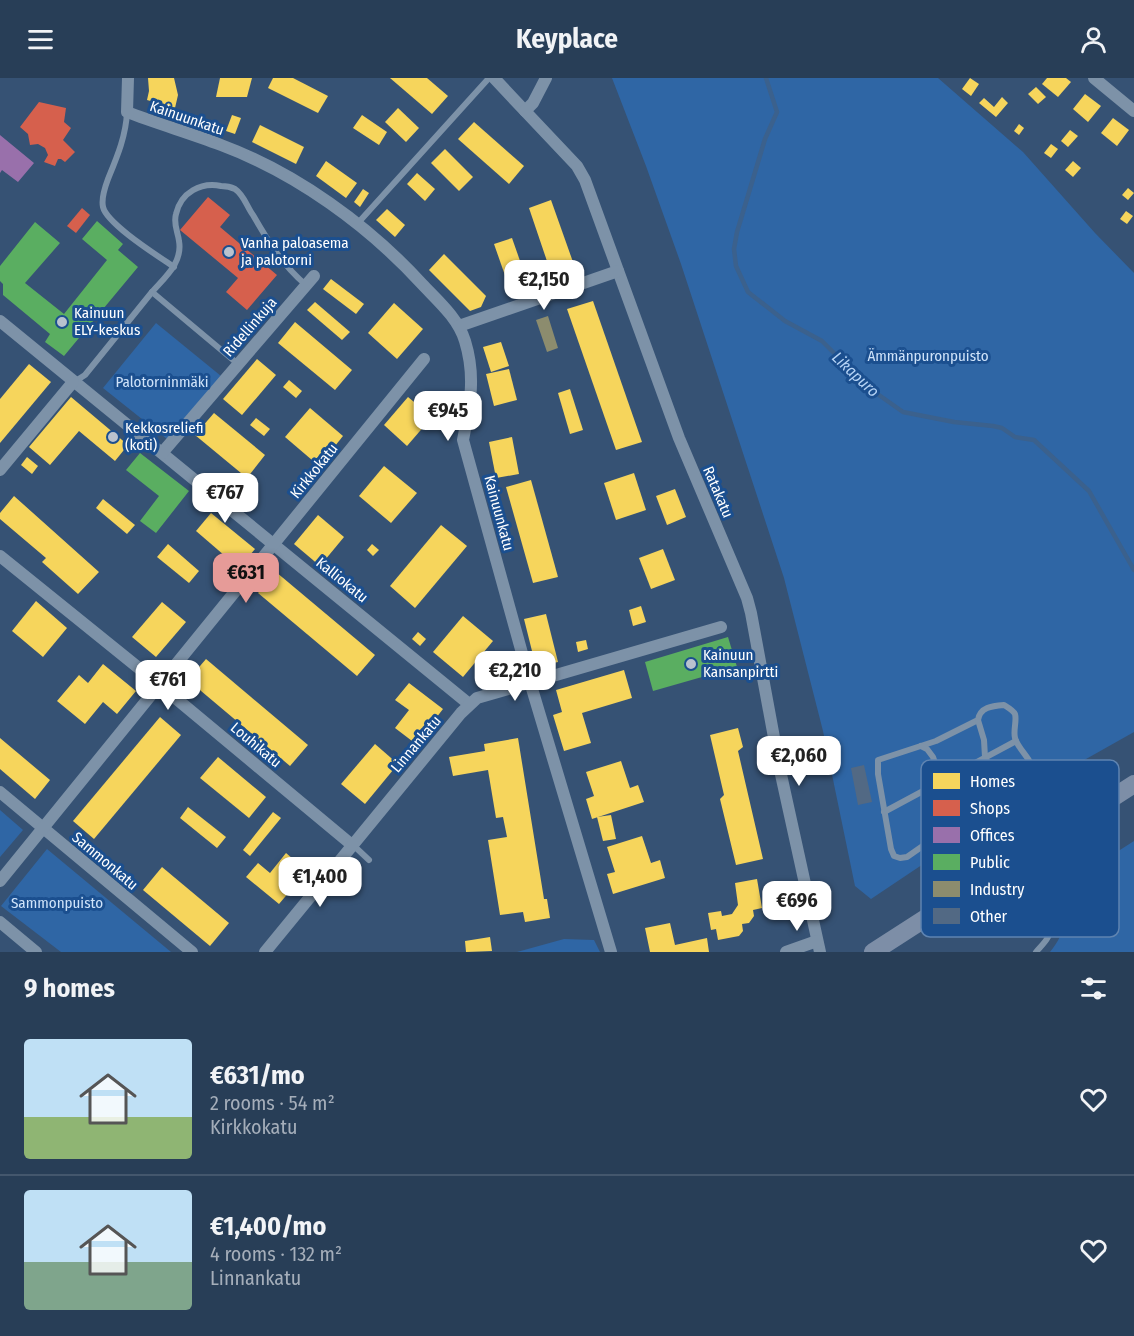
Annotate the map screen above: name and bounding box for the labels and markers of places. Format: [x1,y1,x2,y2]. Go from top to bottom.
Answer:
place label: Vanha paloasema ja palotorni [240,234,349,269]
marker: Vanha paloasema ja palotorni [222,245,236,259]
pin: €2,150 [495,260,593,311]
place label: Kainuun ELY-keskus [74,304,140,339]
marker: Kainuun ELY-keskus [55,315,69,329]
pin: €945 [412,391,484,442]
place label: Kekkosreliefi (koti) [125,419,204,454]
marker: Kekkosreliefi (koti) [106,430,120,444]
pin: €767 [189,473,261,524]
pin: €631 [210,553,282,604]
place label: Kainuun Kansanpirtti [703,646,778,681]
pin: €2,210 [466,651,564,702]
marker: Kainuun Kansanpirtti [684,657,698,671]
pin: €761 [132,660,204,711]
pin: €2,060 [750,736,848,787]
pin: €1,400 [271,857,369,908]
pin: €696 [761,881,833,932]

